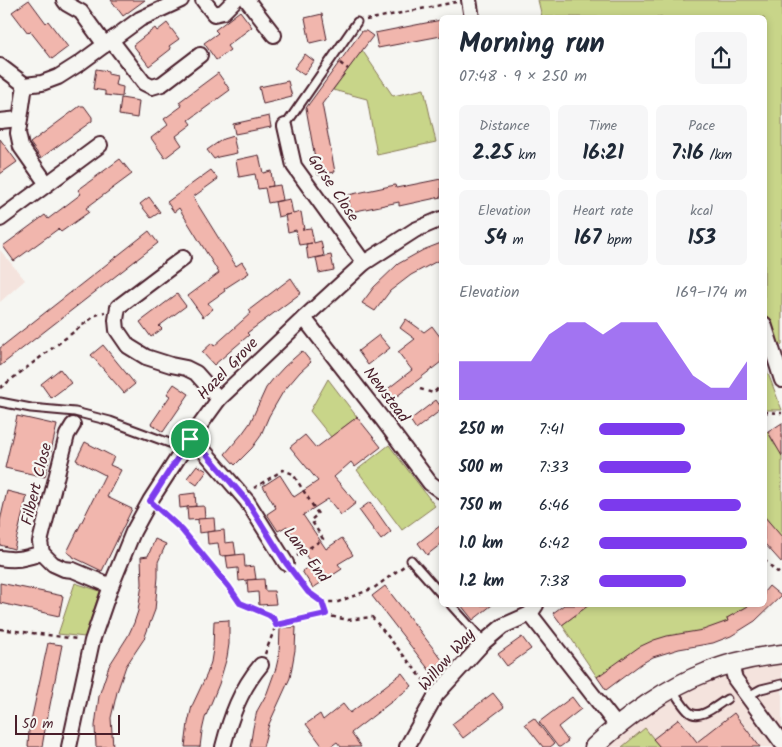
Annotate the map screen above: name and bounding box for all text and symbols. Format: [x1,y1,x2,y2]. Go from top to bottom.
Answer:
text: Morning run [459,22,605,67]
button: share [695,32,747,84]
text: 07:48 · 9 × 250 m [459,64,587,89]
text: Distance [479,115,529,137]
text: Time [589,115,617,137]
text: Pace [688,115,715,137]
text: 2.25 [473,137,513,170]
text: 16:21 [582,137,624,170]
text: 7:16 [671,137,704,170]
text: km [513,144,536,166]
text: /km [704,144,732,166]
street label: Gorse Close [301,149,365,227]
text: Elevation [478,200,531,222]
text: Heart rate [573,200,633,222]
text: kcal [690,200,713,222]
text: 54 [485,222,507,255]
text: 167 [574,222,601,255]
text: 153 [687,222,716,255]
text: m [507,229,524,251]
text: bpm [601,229,632,251]
text: Elevation [459,280,520,305]
text: 169–174 m [675,280,747,305]
street label: Hazel Grove [192,332,264,406]
street label: Newstead [357,362,416,429]
text: 250 m [459,417,504,442]
text: 7:41 [539,417,564,442]
pin [169,418,211,460]
icon: arrive [176,425,204,453]
street label: Filbert Close [15,440,59,528]
text: 500 m [459,455,503,480]
text: 7:33 [539,455,569,480]
text: 750 m [459,493,502,518]
text: 6:46 [539,493,570,518]
street label: Lane End [277,522,336,589]
text: 1.0 km [459,531,503,556]
text: 6:42 [539,531,570,556]
text: 1.2 km [459,569,504,594]
text: 7:38 [539,569,569,594]
street label: Willow Way [413,623,482,697]
scale bar [15,712,120,735]
text: 50 m [22,713,53,735]

